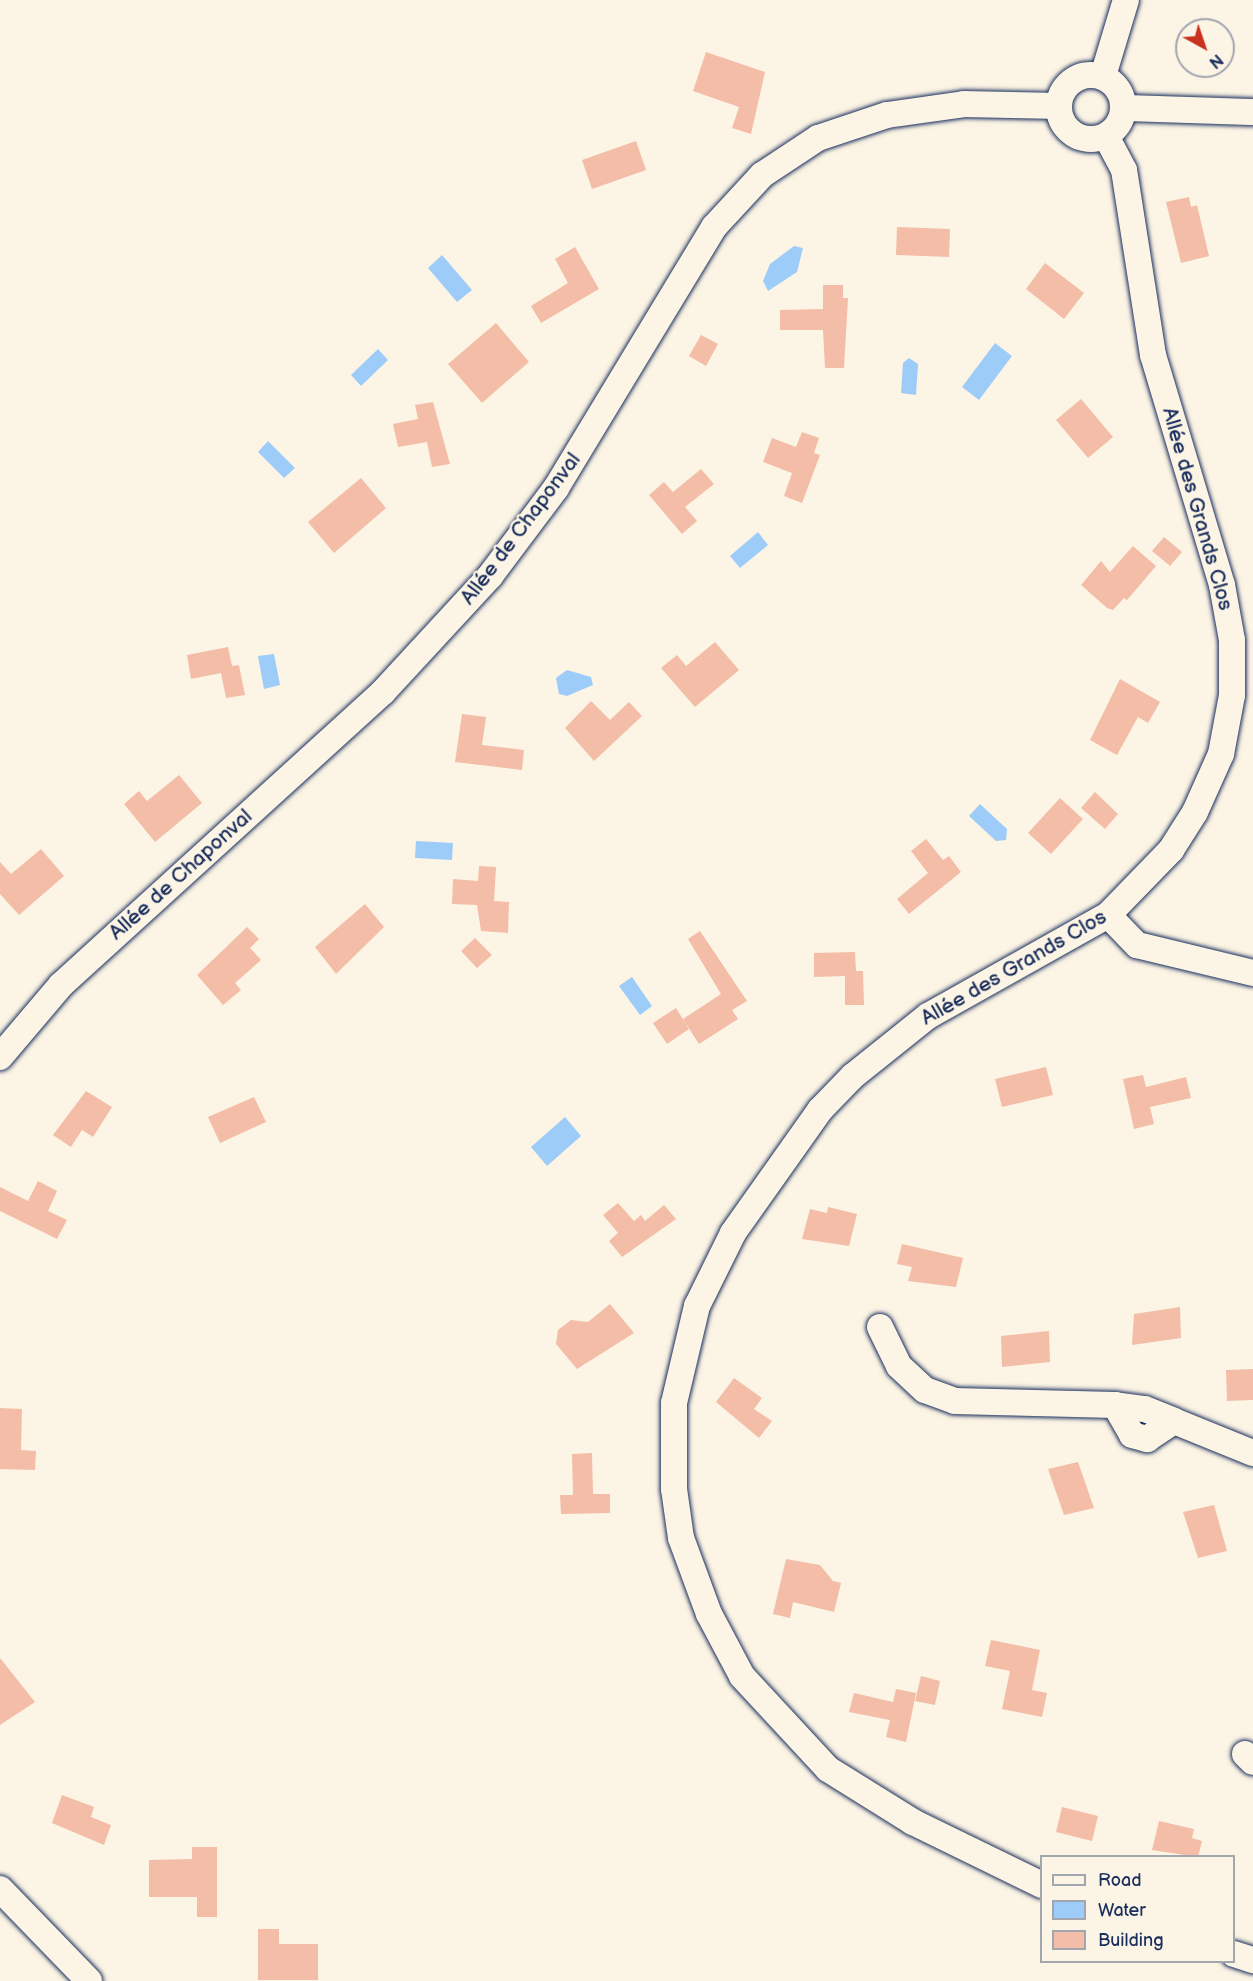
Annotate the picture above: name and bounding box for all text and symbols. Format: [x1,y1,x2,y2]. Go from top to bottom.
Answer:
north arrow [1175,18,1235,78]
text: N [1205,49,1226,72]
street label: Allée des Grands Clos [1156,405,1238,613]
street label: Allée de Chaponval [456,448,586,610]
street label: Allée de Chaponval [104,804,258,946]
street label: Allée des Grands Clos [917,905,1111,1031]
legend [1040,1855,1235,1963]
text: Road [1098,1870,1142,1891]
text: Water [1098,1900,1146,1921]
text: Building [1098,1930,1164,1951]

